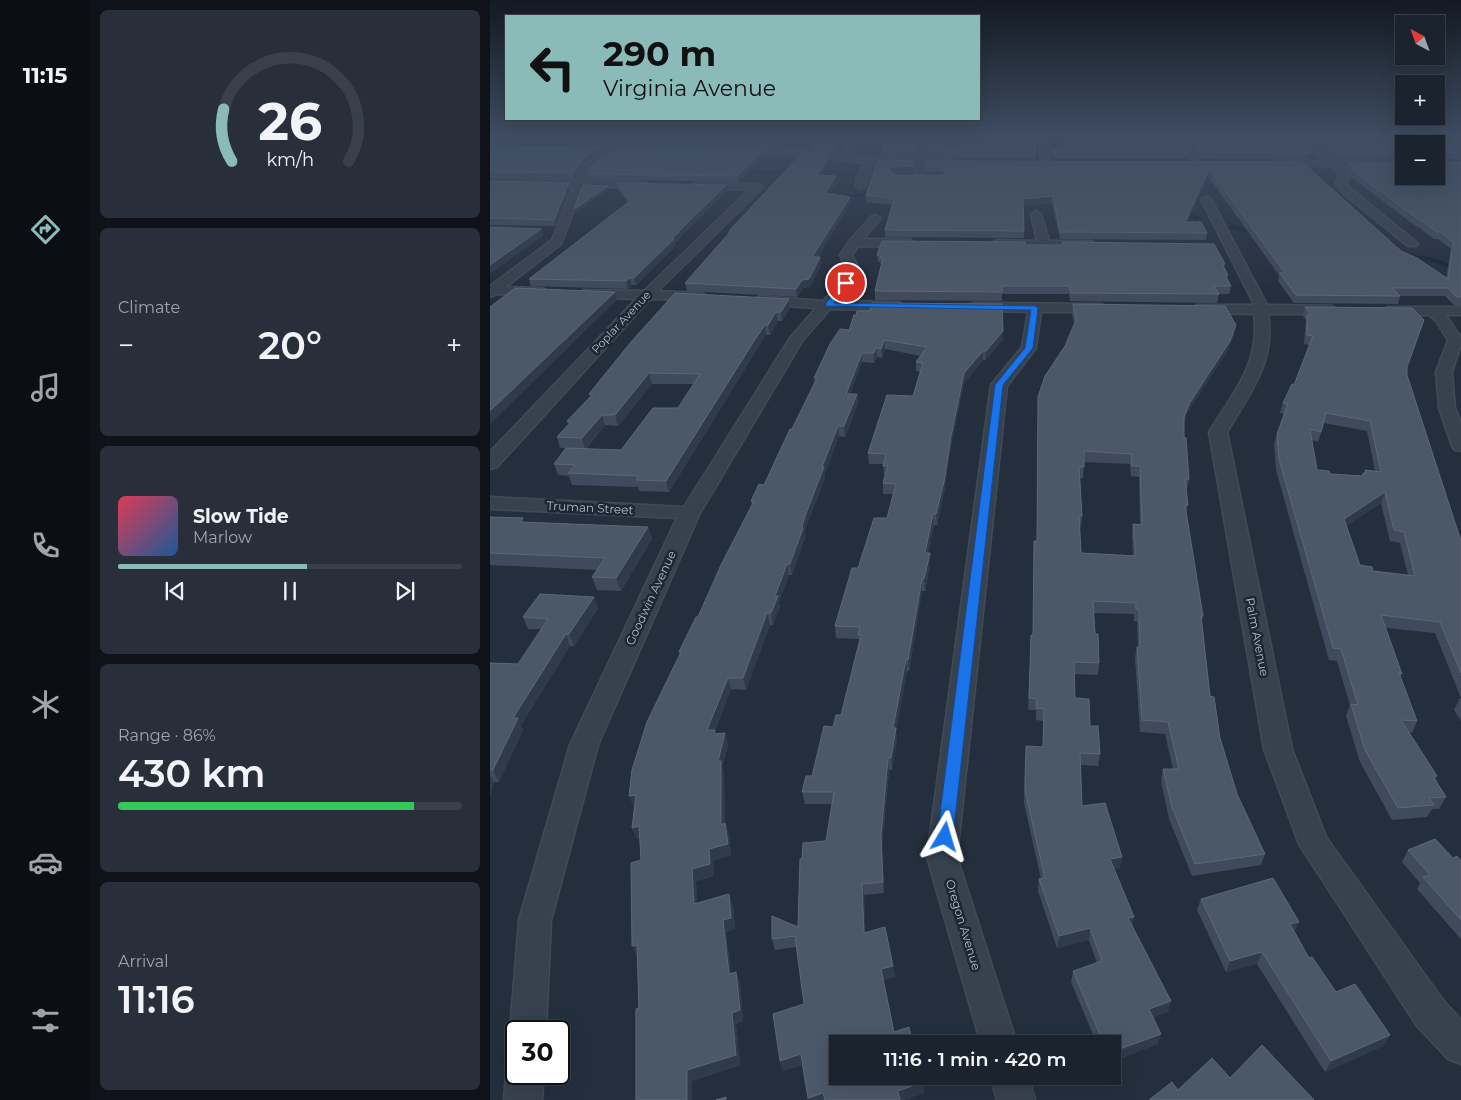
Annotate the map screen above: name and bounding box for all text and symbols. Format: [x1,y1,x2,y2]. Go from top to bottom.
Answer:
north arrow [1395,15,1445,65]
map controls [1395,15,1445,185]
text: 290 m [603,32,716,75]
icon: left [520,35,585,100]
text: 11:15 [23,62,67,89]
text: Virginia Avenue [603,75,776,102]
button: + [1395,75,1445,125]
text: 26 [258,90,322,153]
button: − [1395,135,1445,185]
text: km/h [266,149,314,170]
icon: directions [28,212,63,247]
pin [825,262,867,304]
icon: arrive [832,269,860,297]
street label: Poplar Avenue [588,288,654,356]
text: Climate [118,298,180,317]
text: 20° [258,322,322,369]
text: − [118,328,134,362]
text: + [446,328,462,362]
icon: music [28,370,63,405]
street label: Truman Street [546,498,634,517]
text: Slow Tide [193,505,289,528]
icon: phone [28,528,63,563]
text: Marlow [193,528,252,547]
street label: Goodwin Avenue [622,548,679,648]
icon: previous [161,577,189,605]
icon: pause [276,577,304,605]
icon: next [391,577,419,605]
street label: Palm Avenue [1243,596,1272,678]
icon: climate [28,687,63,722]
text: Range · 86% [118,726,216,745]
text: 430 km [118,750,266,797]
position arrow [918,810,970,862]
icon: car [28,845,63,880]
street label: Oregon Avenue [943,878,984,972]
text: Arrival [118,952,168,971]
text: 11:16 [118,976,195,1023]
icon: filters [28,1003,63,1038]
speed limit sign: 30 [505,1020,570,1085]
text: 11:16 · 1 min · 420 m [883,1048,1067,1071]

